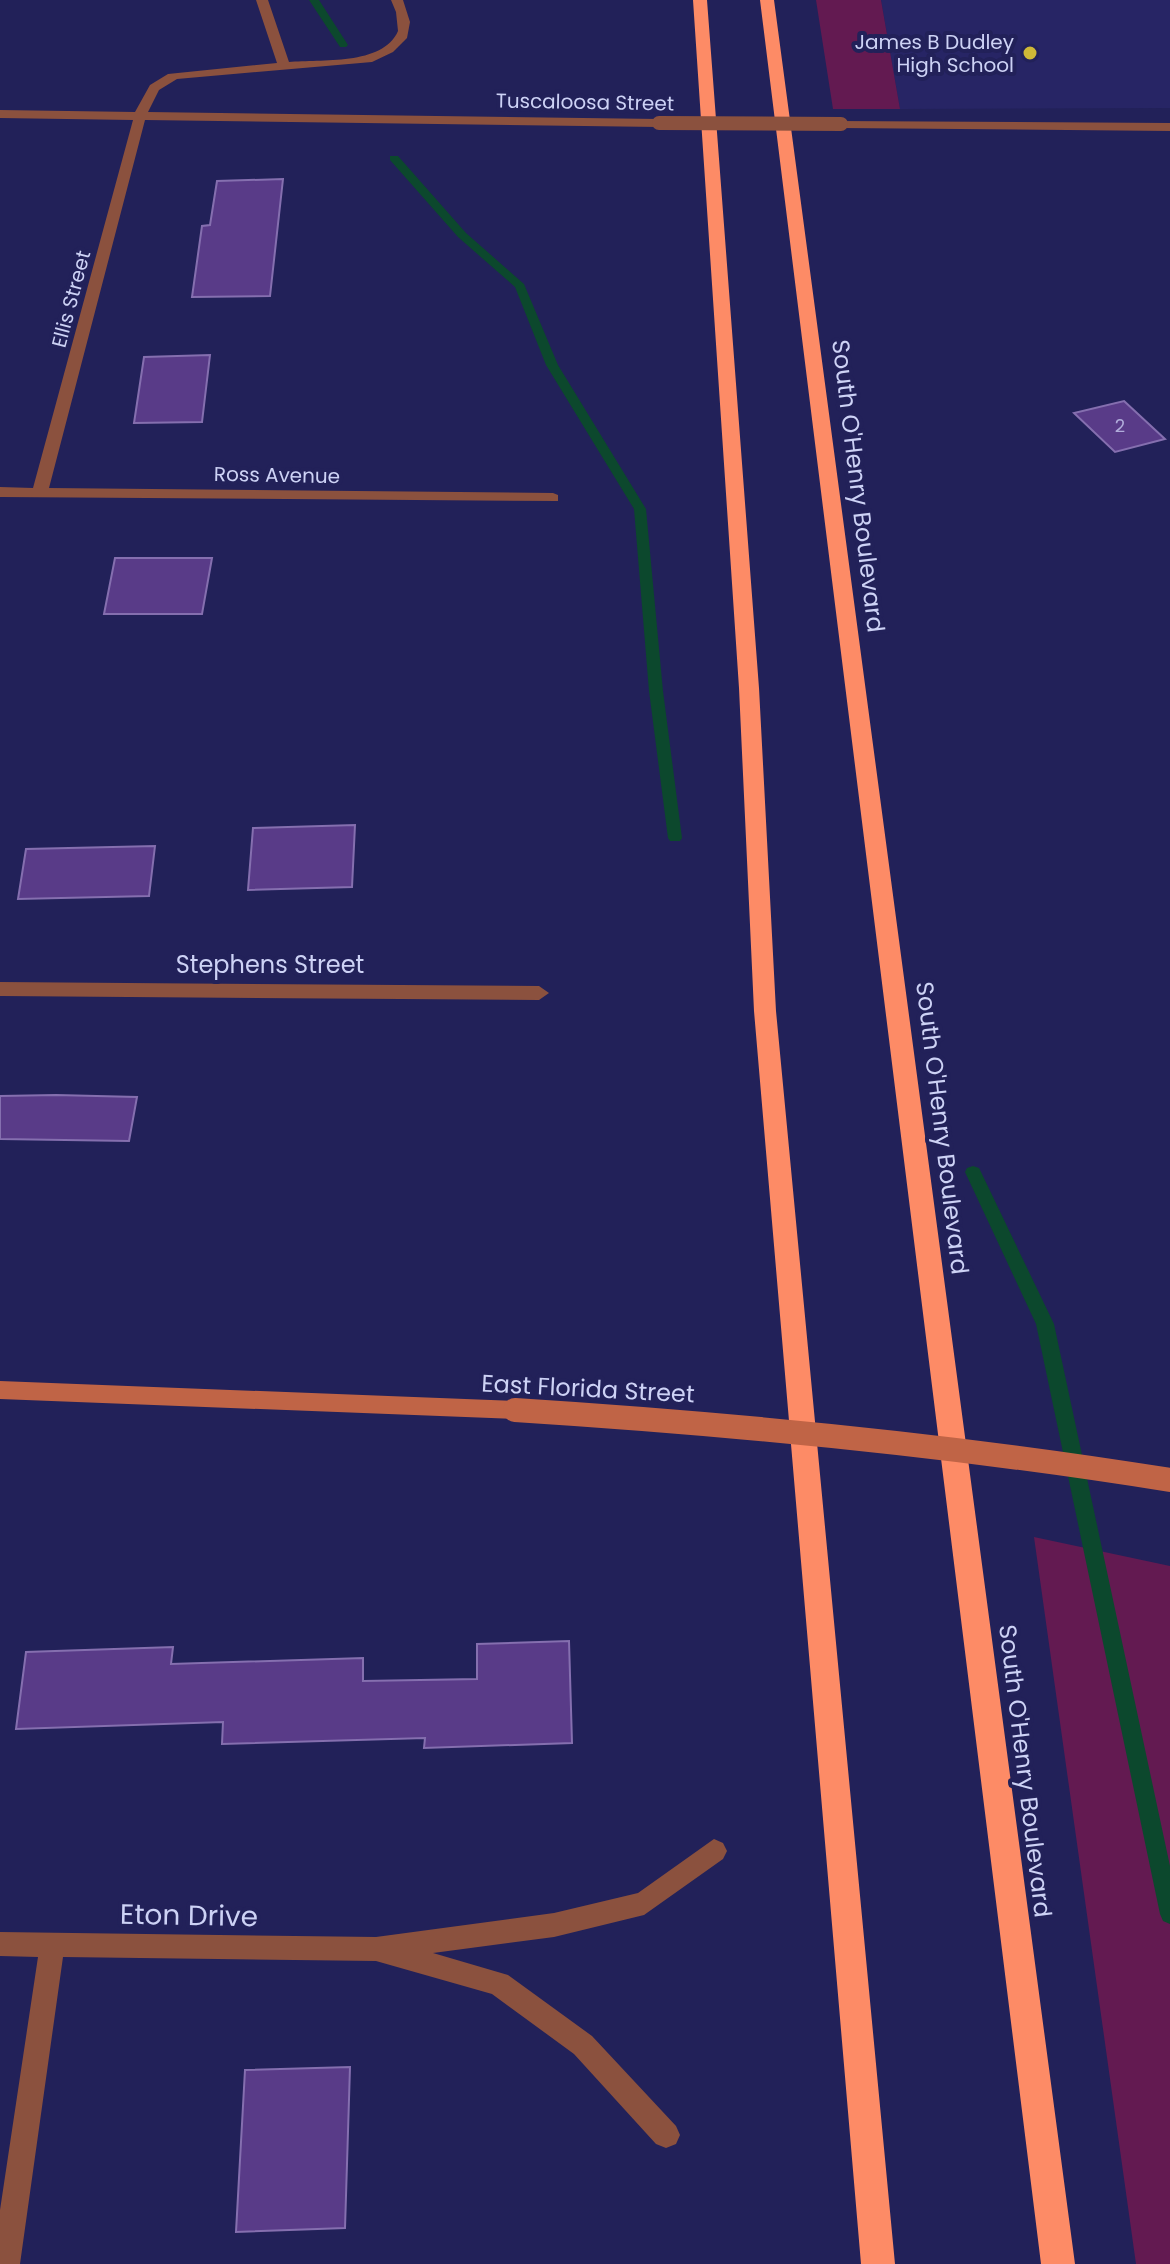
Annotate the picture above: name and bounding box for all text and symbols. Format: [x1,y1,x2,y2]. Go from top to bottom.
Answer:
place label: James B Dudley High School [854,28,1014,79]
marker: James B Dudley High School [1021,44,1039,62]
street label: Tuscaloosa Street [496,86,674,118]
street label: Ellis Street [45,247,97,351]
street label: South O'Henry Boulevard [824,338,893,634]
house number: 2 [1115,413,1125,438]
street label: Ross Avenue [214,460,340,490]
street label: Stephens Street [176,948,364,981]
street label: South O'Henry Boulevard [908,980,977,1276]
street label: East Florida Street [481,1366,696,1411]
street label: South O'Henry Boulevard [991,1623,1060,1919]
street label: Eton Drive [120,1895,258,1936]

